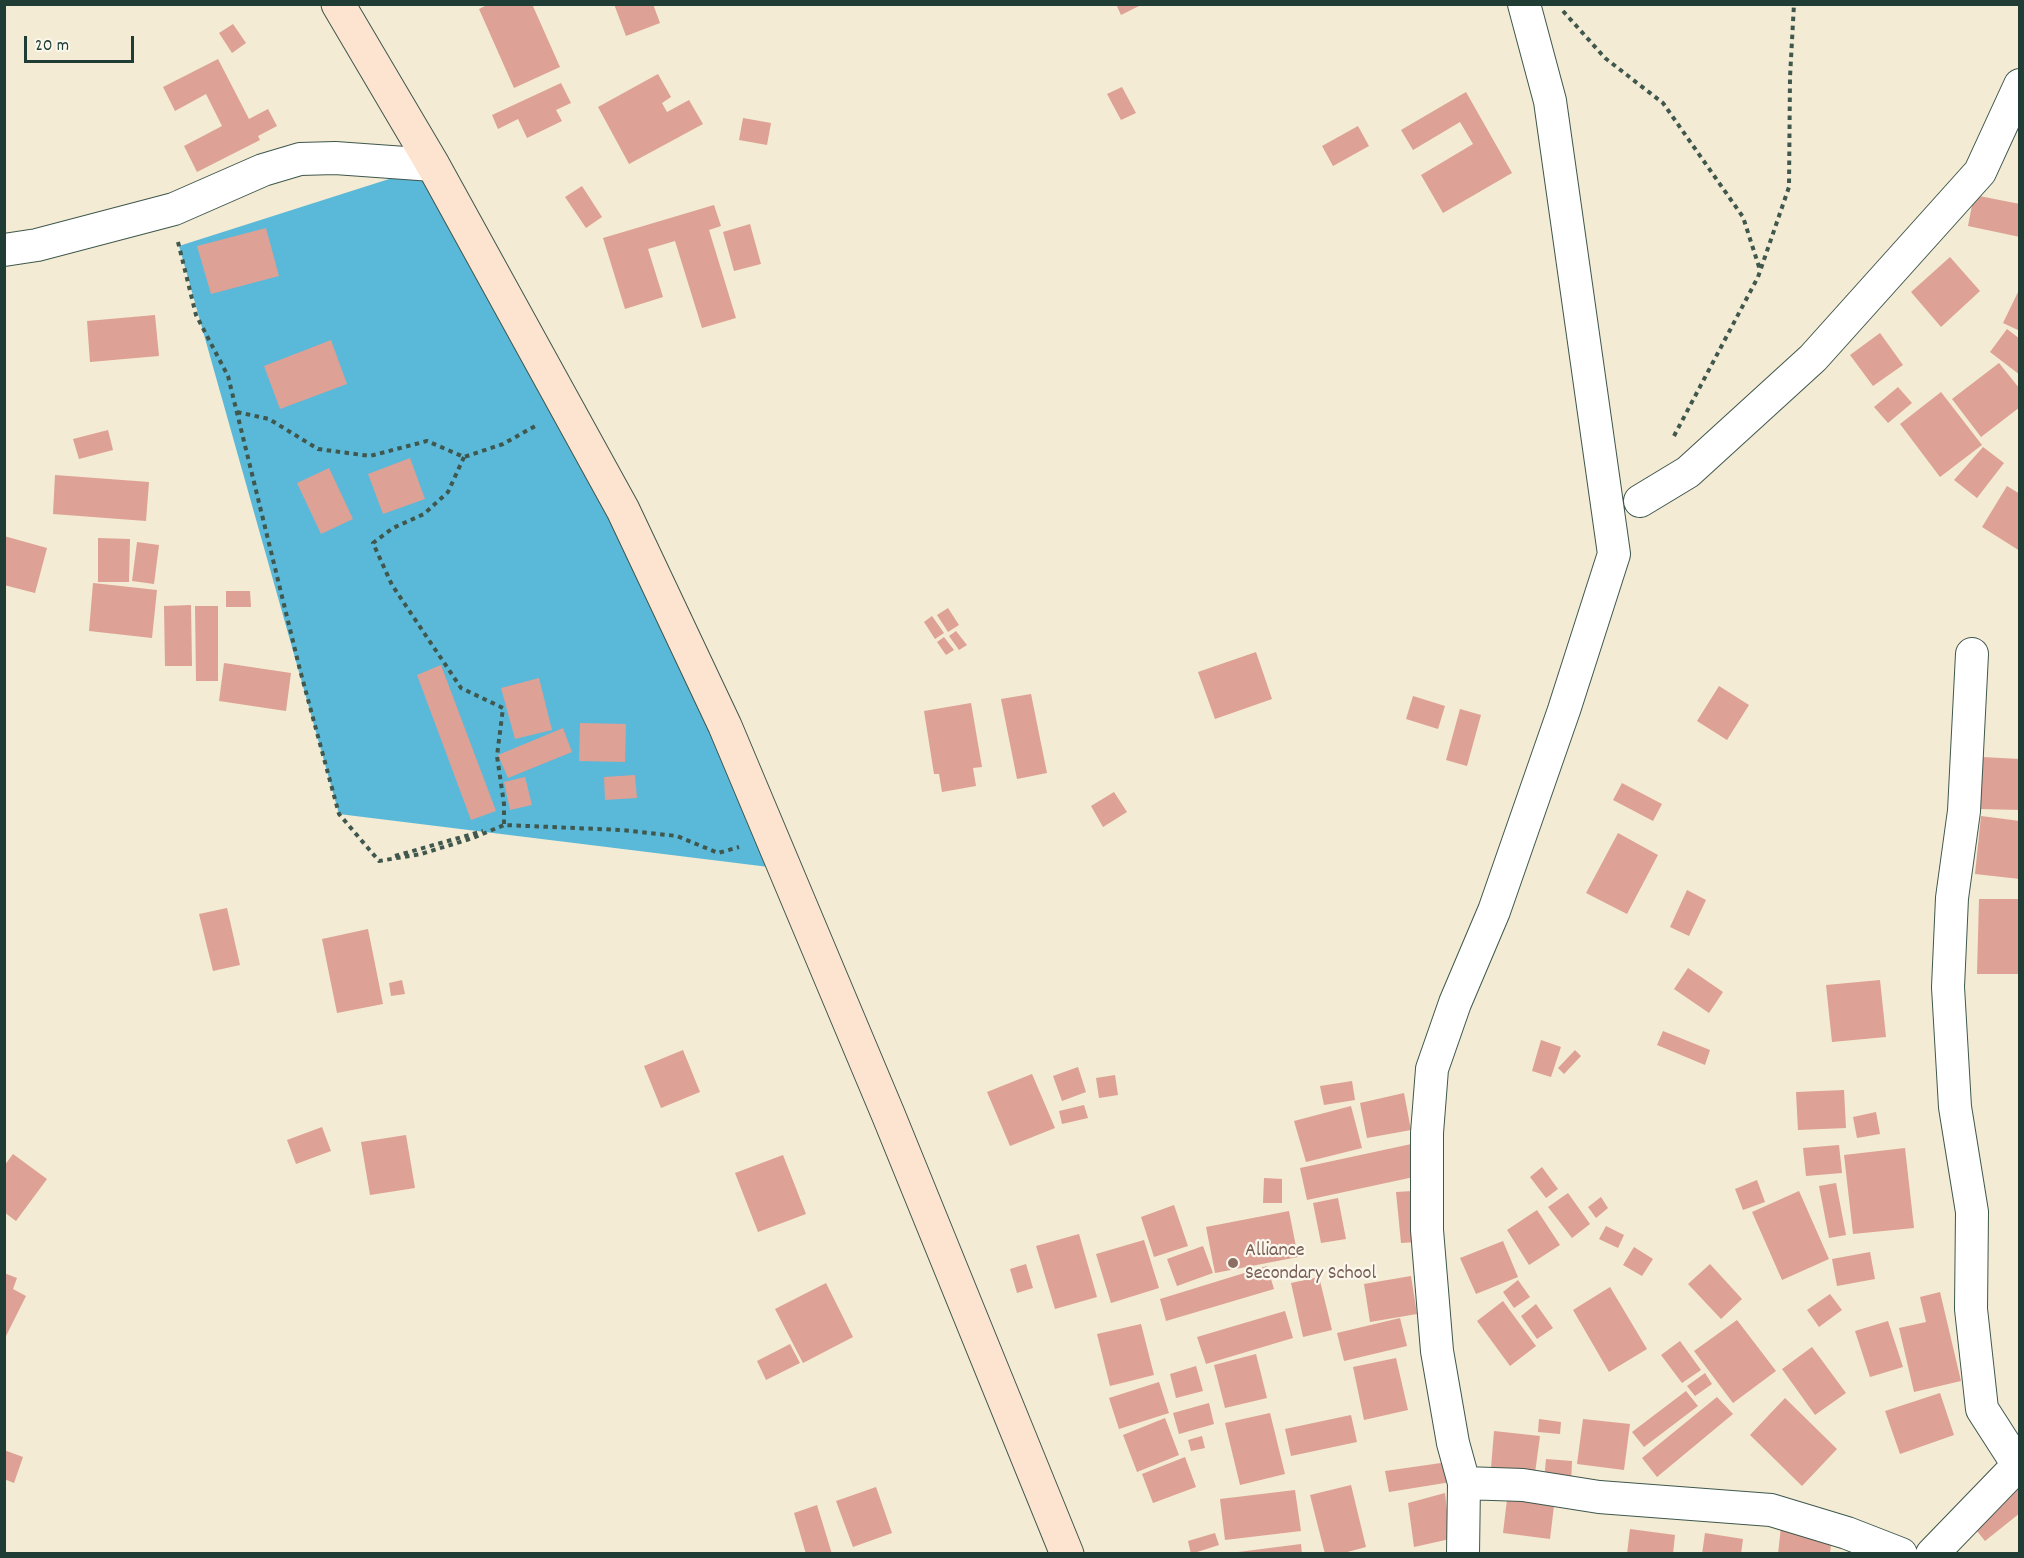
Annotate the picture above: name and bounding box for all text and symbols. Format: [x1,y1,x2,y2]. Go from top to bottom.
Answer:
scale bar [27,24,136,62]
text: 20 m [35,34,69,59]
place label: Alliance Secondary School [1245,1240,1376,1287]
marker: Alliance Secondary School [1226,1256,1240,1270]

